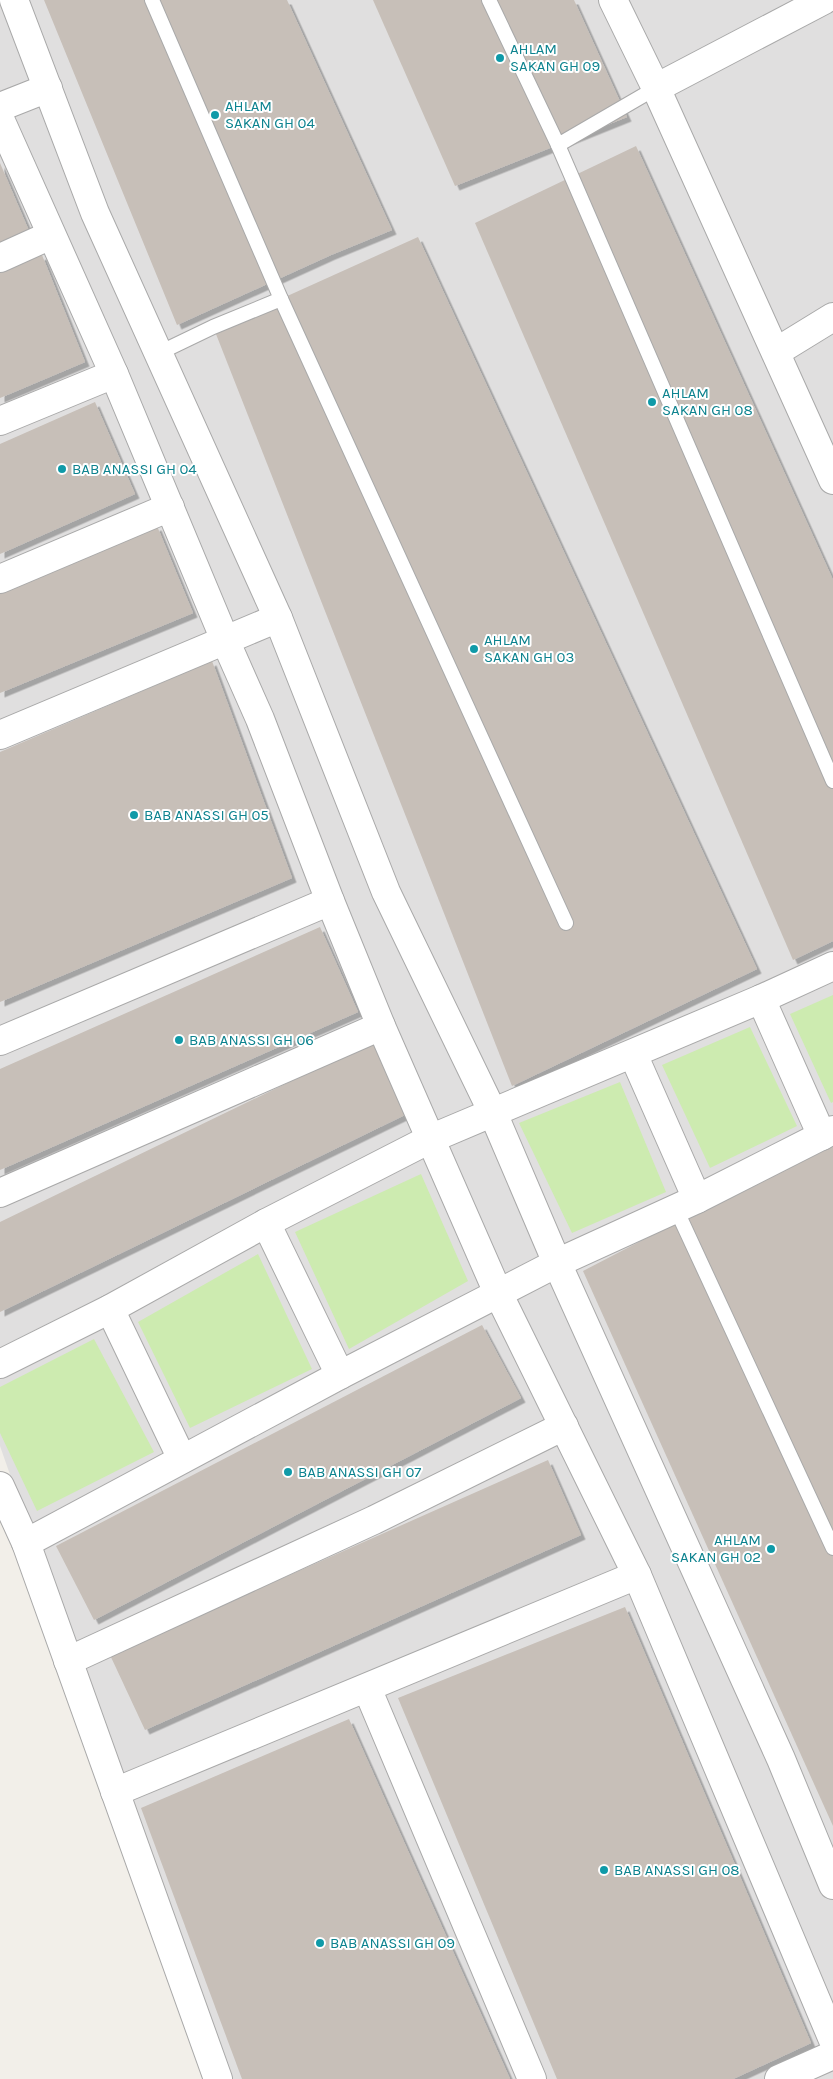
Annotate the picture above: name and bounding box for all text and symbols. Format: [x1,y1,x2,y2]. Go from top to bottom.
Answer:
place label: AHLAM SAKAN GH 09 [510,40,600,75]
marker: AHLAM SAKAN GH 09 [494,52,506,64]
place label: AHLAM SAKAN GH 04 [225,97,315,132]
marker: AHLAM SAKAN GH 04 [209,109,221,121]
place label: AHLAM SAKAN GH 08 [662,384,753,419]
marker: AHLAM SAKAN GH 08 [646,396,658,408]
place label: BAB ANASSI GH 04 [72,460,197,478]
marker: BAB ANASSI GH 04 [56,463,68,475]
place label: AHLAM SAKAN GH 03 [484,631,574,666]
marker: AHLAM SAKAN GH 03 [468,643,480,655]
place label: BAB ANASSI GH 05 [144,806,269,824]
marker: BAB ANASSI GH 05 [128,809,140,821]
place label: BAB ANASSI GH 06 [189,1031,314,1049]
marker: BAB ANASSI GH 06 [173,1034,185,1046]
place label: BAB ANASSI GH 07 [298,1463,421,1481]
marker: BAB ANASSI GH 07 [282,1466,294,1478]
place label: AHLAM SAKAN GH 02 [671,1531,761,1566]
marker: AHLAM SAKAN GH 02 [765,1543,777,1555]
place label: BAB ANASSI GH 08 [614,1861,740,1879]
marker: BAB ANASSI GH 08 [598,1864,610,1876]
place label: BAB ANASSI GH 09 [330,1934,455,1952]
marker: BAB ANASSI GH 09 [314,1937,326,1949]

